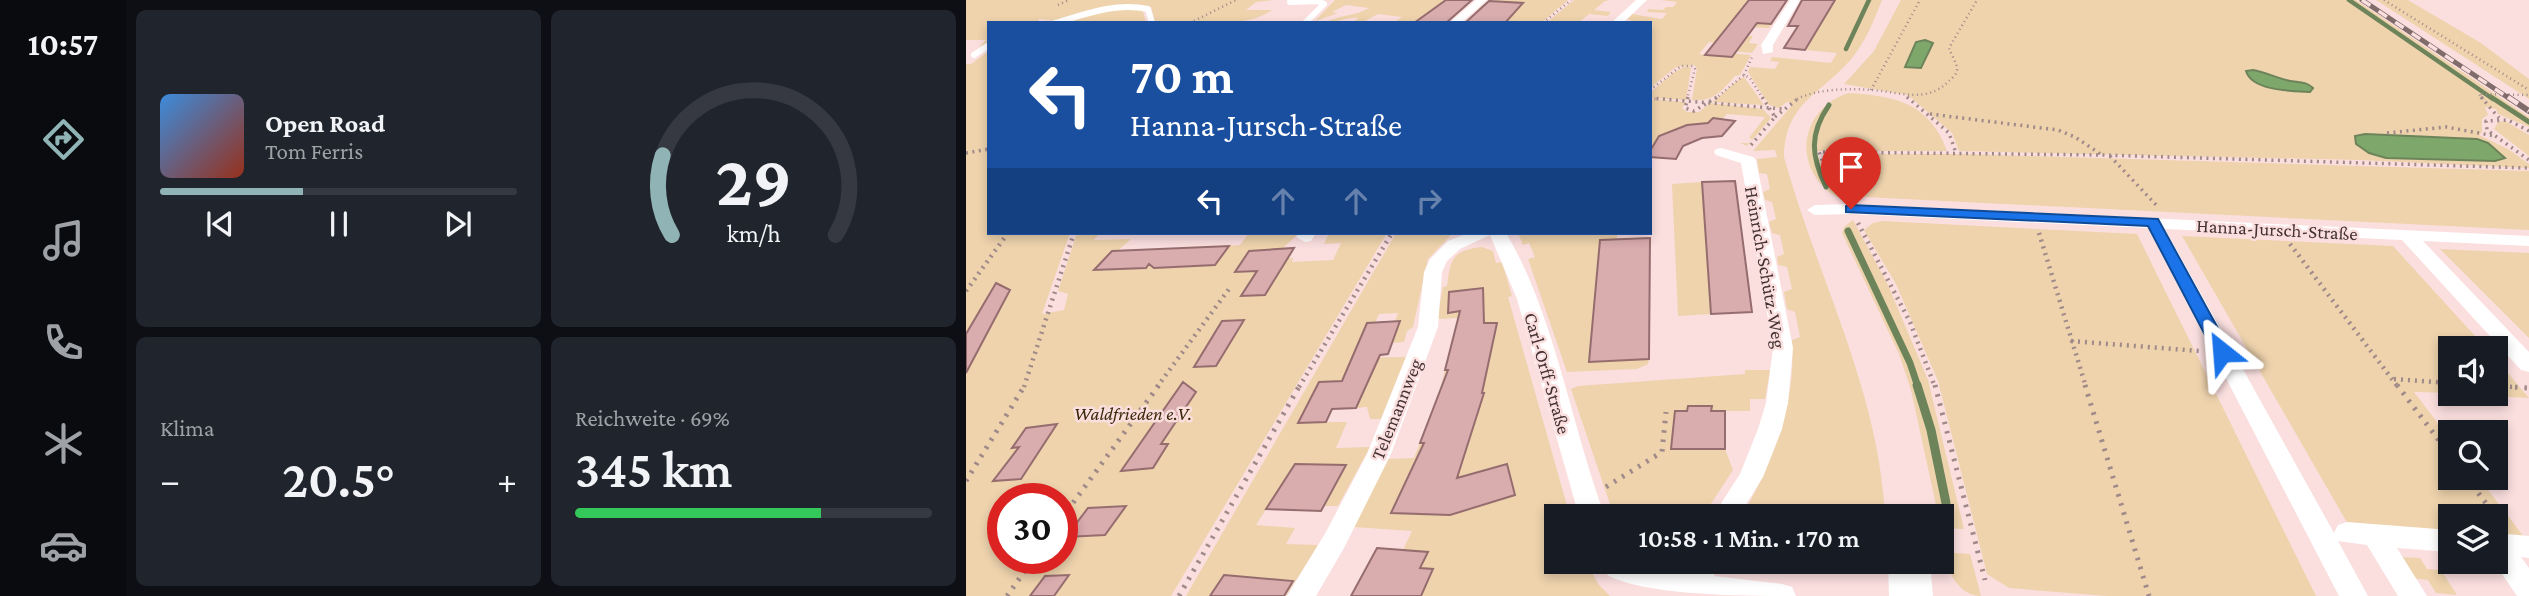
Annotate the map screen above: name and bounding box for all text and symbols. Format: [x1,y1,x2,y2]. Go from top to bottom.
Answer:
text: 10:57 [28,26,98,62]
icon: left [1015,49,1106,140]
text: 70 m [1130,49,1234,104]
text: Hanna-Jursch-Straße [1130,107,1402,143]
text: Open Road [265,109,385,138]
icon: directions [39,115,88,164]
pin [1821,137,1881,209]
text: Tom Ferris [265,138,363,164]
text: 29 [715,140,792,221]
icon: arrive [1832,148,1870,186]
icon: left [1191,182,1229,220]
icon: ahead [1264,182,1302,220]
icon: ahead [1337,182,1375,220]
icon: right [1410,182,1448,220]
street label: Heinrich-Schütz-Weg [1741,184,1790,350]
icon: previous [201,205,239,243]
icon: pause [320,205,358,243]
icon: next [439,205,477,243]
street label: Hanna-Jursch-Straße [2196,215,2358,244]
icon: music [39,216,88,265]
text: km/h [727,220,780,247]
street label: Carl-Orff-Straße [1520,310,1575,436]
position arrow [2185,315,2259,389]
icon: phone [39,318,88,367]
map controls [2438,336,2508,574]
button: sound [2438,336,2508,406]
street label: Telemannweg [1367,356,1426,463]
park label: Waldfrieden e.V. [1074,403,1192,424]
text: Reichweite · 69% [575,405,730,431]
text: Klima [160,415,214,441]
icon: climate [39,419,88,468]
button: search [2438,420,2508,490]
text: 345 km [575,440,732,498]
text: 20.5° [282,450,395,508]
text: − [160,459,180,501]
text: + [497,459,517,501]
speed limit sign: 30 [987,483,1078,574]
button: layers [2438,504,2508,574]
icon: car [39,521,88,570]
text: 10:58 · 1 Min. · 170 m [1638,524,1860,553]

